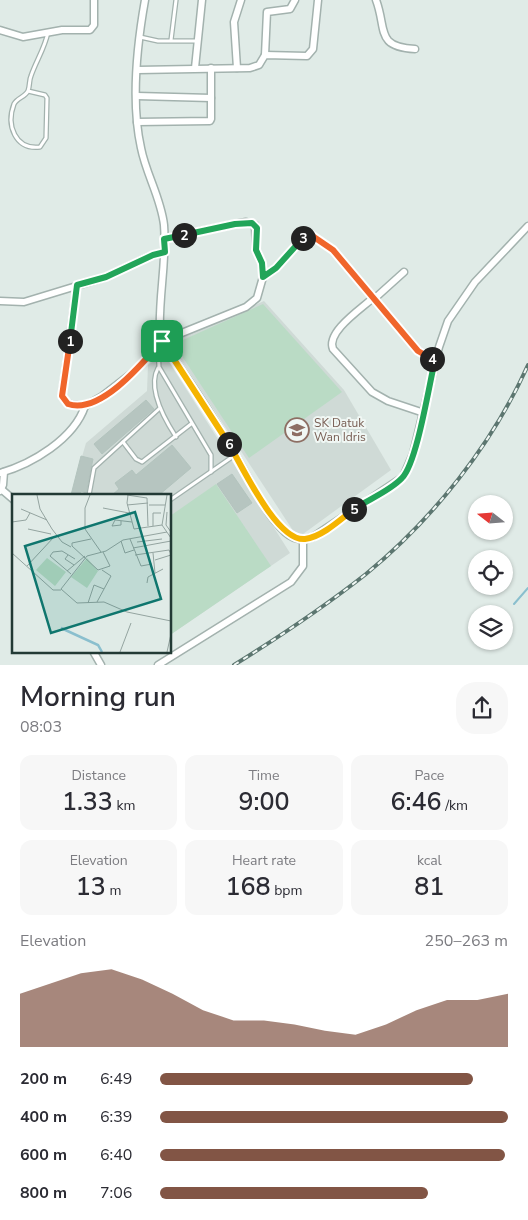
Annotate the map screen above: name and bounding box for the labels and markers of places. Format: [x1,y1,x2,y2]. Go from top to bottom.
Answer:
pin: 2 [172,222,196,248]
pin: 3 [290,226,316,250]
pin [141,320,183,362]
pin: 1 [58,328,82,354]
pin: 4 [420,346,444,372]
place label: SK Datuk Wan Idris [314,415,366,445]
school or university icon: SK Datuk Wan Idris [284,417,310,443]
pin: 6 [216,432,242,456]
pin: 5 [342,496,366,522]

